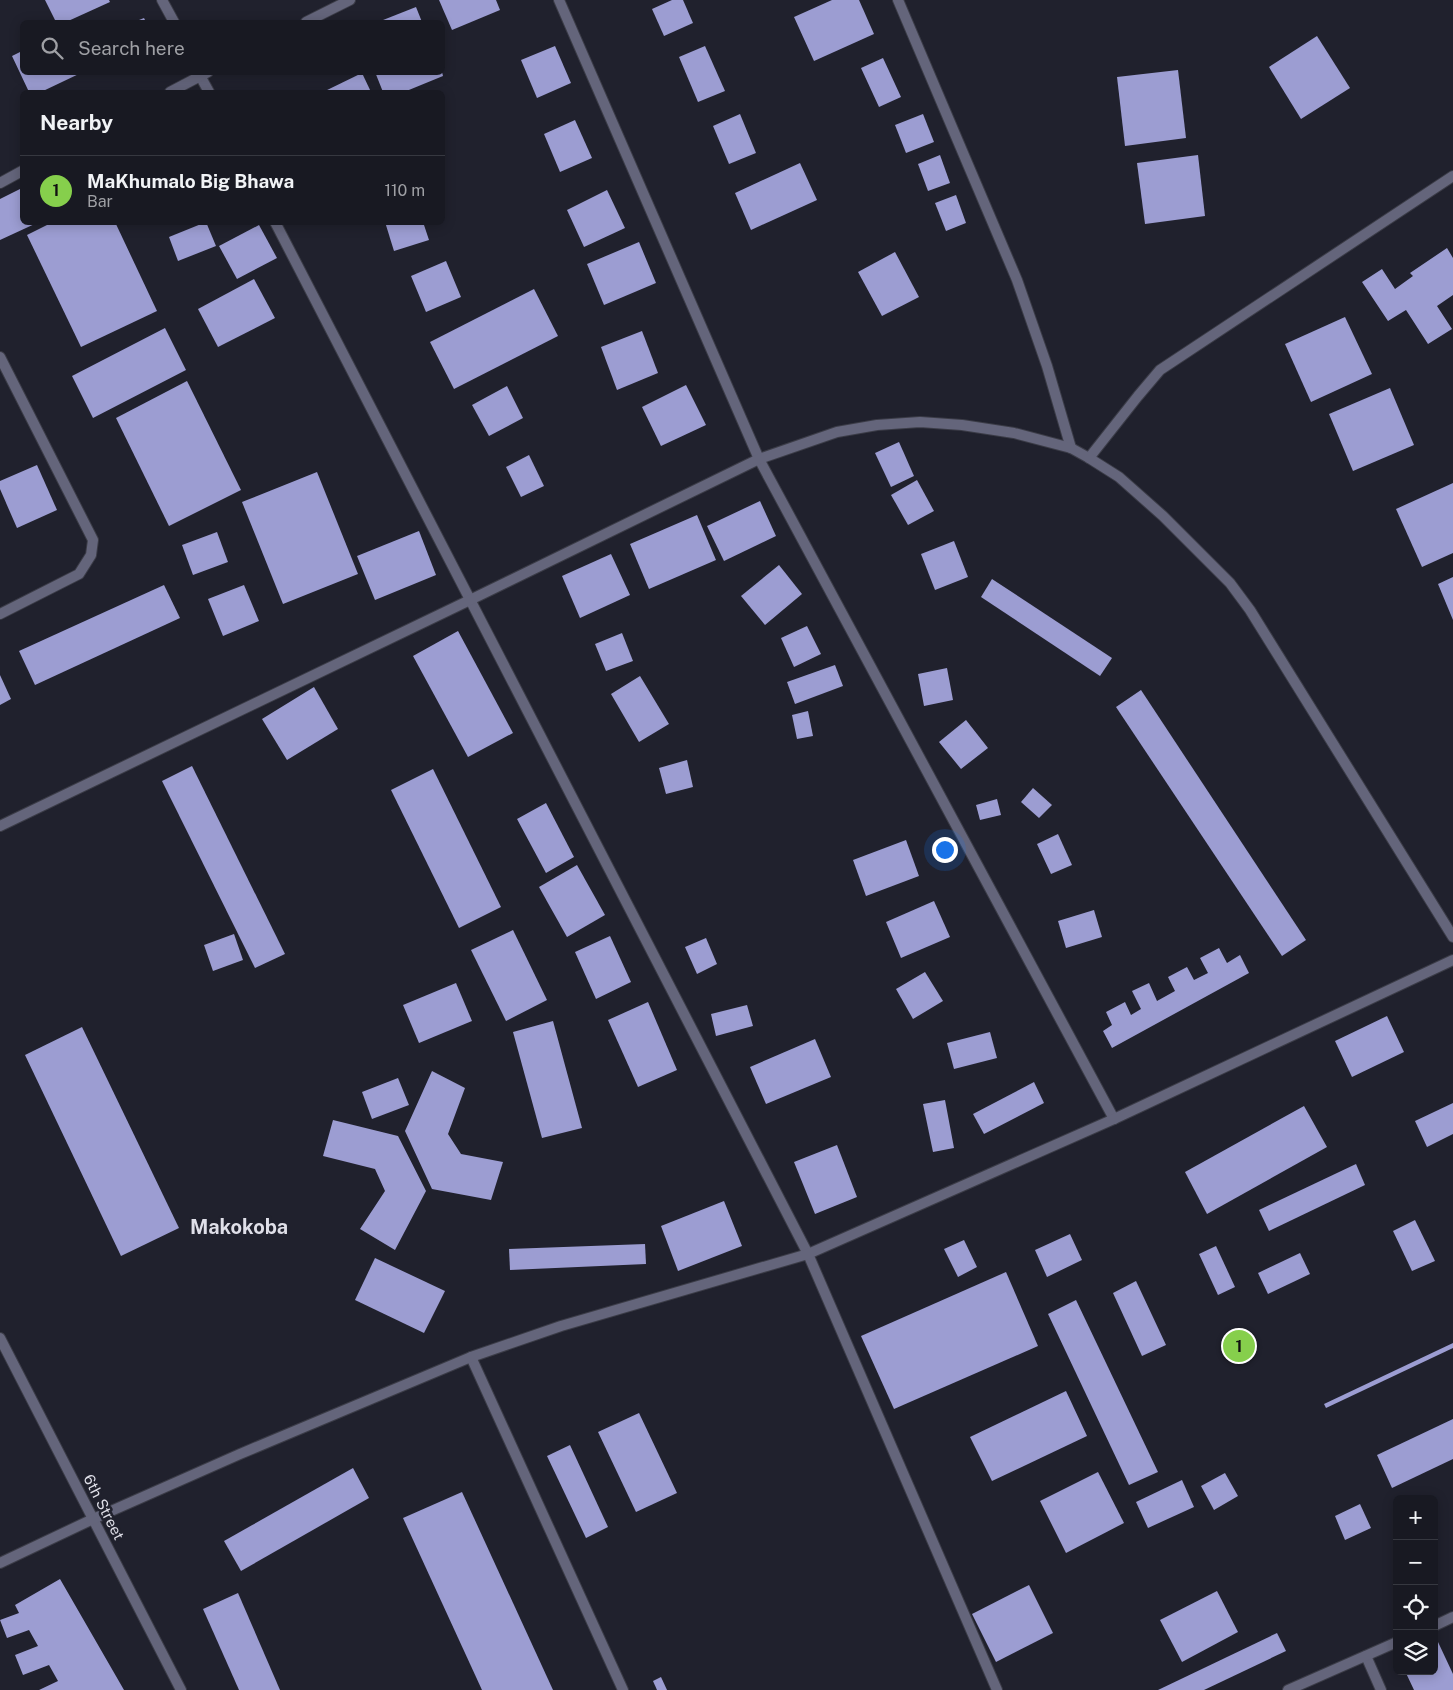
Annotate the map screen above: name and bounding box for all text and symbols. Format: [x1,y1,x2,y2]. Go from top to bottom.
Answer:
search box [20,20,445,75]
icon: search [38,34,66,62]
text: Search here [78,37,185,59]
text: Nearby [40,110,113,135]
text: MaKhumalo Big Bhawa [87,170,294,192]
text: 1 [53,181,59,200]
text: 110 m [384,181,425,200]
text: Bar [87,192,113,211]
your location [932,837,958,863]
district label: Makokoba [190,1215,288,1239]
pin: 1 [1223,1327,1255,1365]
street label: 6th Street [80,1471,128,1543]
map controls [1393,1495,1438,1675]
button: + [1393,1495,1438,1540]
button: − [1393,1540,1438,1585]
button: locate [1393,1585,1438,1630]
button: layers [1393,1630,1438,1675]

